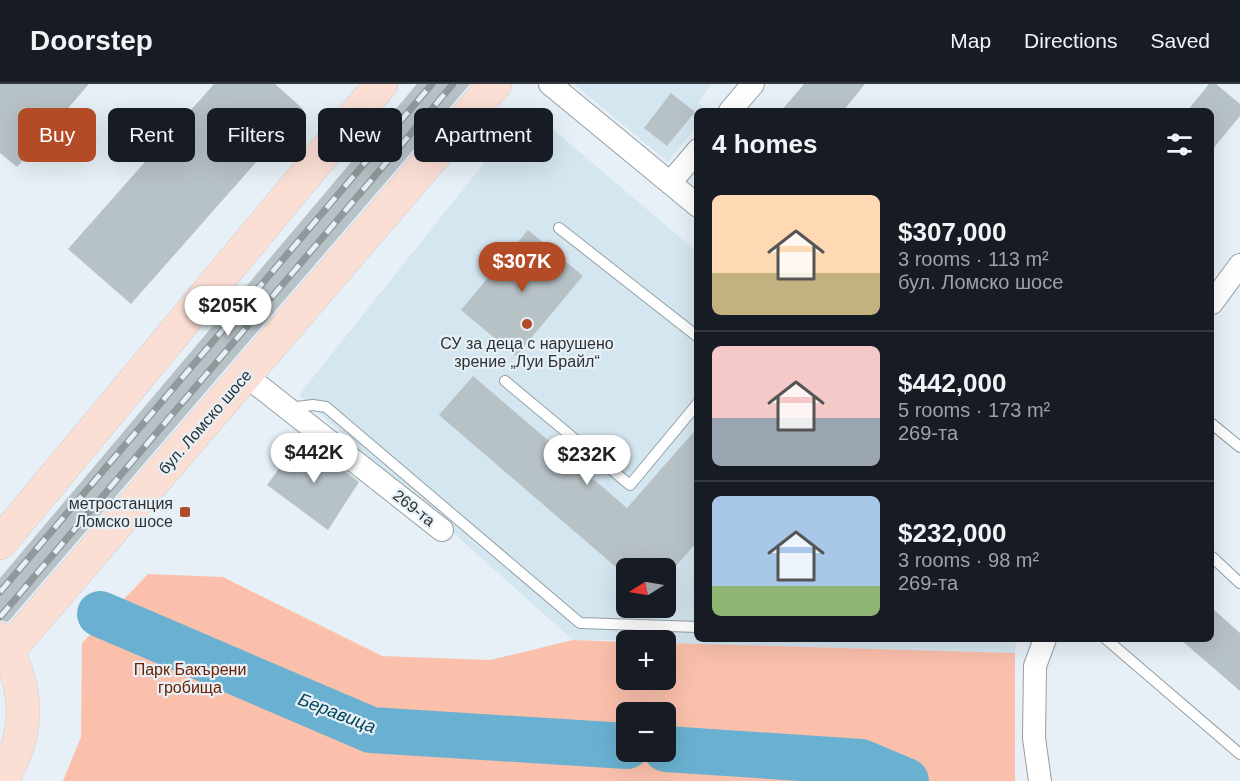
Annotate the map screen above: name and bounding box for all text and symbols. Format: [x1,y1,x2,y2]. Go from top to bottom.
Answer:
text: Doorstep [30,25,153,56]
text: Map [950,29,991,52]
text: Directions [1024,29,1117,52]
text: Saved [1150,29,1210,52]
chip: Buy [18,108,96,162]
chip: Rent [108,108,195,162]
chip: Filters [207,108,306,162]
chip: New [318,108,402,162]
chip: Apartment [414,108,553,162]
icon: filters [1163,128,1196,161]
text: 4 homes [712,129,818,159]
text: $307,000 [898,217,1006,247]
icon: home [760,219,832,291]
pin: $307K [480,242,564,293]
text: 3 rooms · 113 m² [898,248,1049,270]
text: $307K [493,250,551,272]
text: бул. Ломско шосе [898,271,1063,293]
pin: $205K [186,286,270,337]
text: $205K [199,294,257,316]
marker: СУ за деца с нарушено зрение „Луи Брайл“ [520,317,534,331]
place label: СУ за деца с нарушено зрение „Луи Брайл“ [440,335,614,370]
street label: бул. Ломско шосе [155,366,255,477]
text: $442,000 [898,368,1006,398]
icon: home [760,370,832,442]
text: 5 rooms · 173 m² [898,399,1050,421]
text: 269-та [898,422,958,444]
pin: $442K [272,433,356,484]
pin: $232K [545,435,629,486]
text: $442K [285,441,343,463]
text: $232K [558,443,616,465]
street label: 269-та [390,487,438,530]
place label: метростанция Ломско шосе [69,495,173,530]
marker: метростанция Ломско шосе [178,505,192,519]
text: $232,000 [898,518,1006,548]
icon: home [760,520,832,592]
text: 3 rooms · 98 m² [898,549,1039,571]
north arrow [616,558,676,618]
map controls [616,558,676,762]
text: 269-та [898,572,958,594]
button: + [616,630,676,690]
park label: Парк Бакърени гробища [134,661,246,696]
water label: Беравица [295,689,379,737]
button: − [616,702,676,762]

